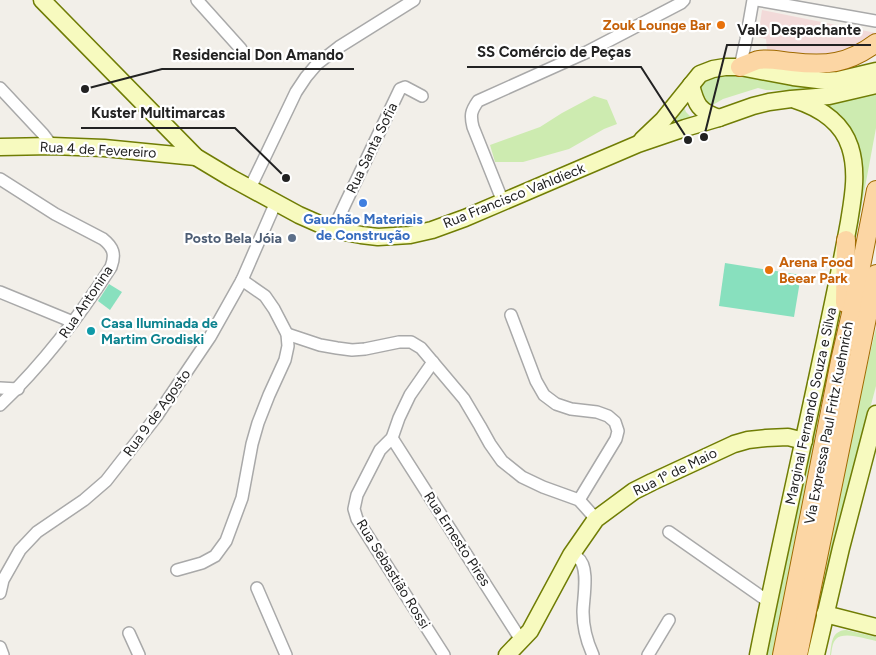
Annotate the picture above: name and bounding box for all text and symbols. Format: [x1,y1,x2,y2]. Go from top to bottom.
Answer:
callout: Vale Despachante [727,15,871,45]
place label: Zouk Lounge Bar [603,17,712,34]
marker: Zouk Lounge Bar [715,19,727,31]
text: Vale Despachante [737,21,862,39]
callout: SS Comércio de Peças [467,37,641,67]
callout: Residencial Don Amando [162,39,354,69]
text: SS Comércio de Peças [477,43,631,61]
text: Residencial Don Amando [172,46,344,64]
callout: Kuster Multimarcas [81,98,235,128]
street label: Rua Santa Sofia [343,100,401,196]
text: Kuster Multimarcas [91,104,225,122]
street label: Rua 4 de Fevereiro [39,138,157,162]
street label: Rua Francisco Vahldieck [441,160,588,232]
marker: Gauchão Materiais de Construção [357,197,369,209]
place label: Gauchão Materiais de Construção [303,211,423,244]
place label: Posto Bela Jóia [185,230,282,247]
marker: Posto Bela Jóia [286,232,298,244]
place label: Arena Food Beear Park [779,254,853,287]
street label: Rua Antonina [56,262,116,342]
marker: Arena Food Beear Park [763,264,775,276]
street label: Marginal Fernando Souza e Silva [782,306,840,506]
place label: Casa Iluminada de Martim Grodiski [101,315,218,348]
street label: Via Expressa Paul Fritz Kuehnrich [801,320,857,526]
marker: Casa Iluminada de Martim Grodiski [85,325,97,337]
street label: Rua 9 de Agosto [120,366,194,460]
street label: Rua 1º de Maio [630,444,720,500]
street label: Rua Ernesto Pires [420,489,494,589]
street label: Rua Sebastião Rossi [352,516,434,632]

